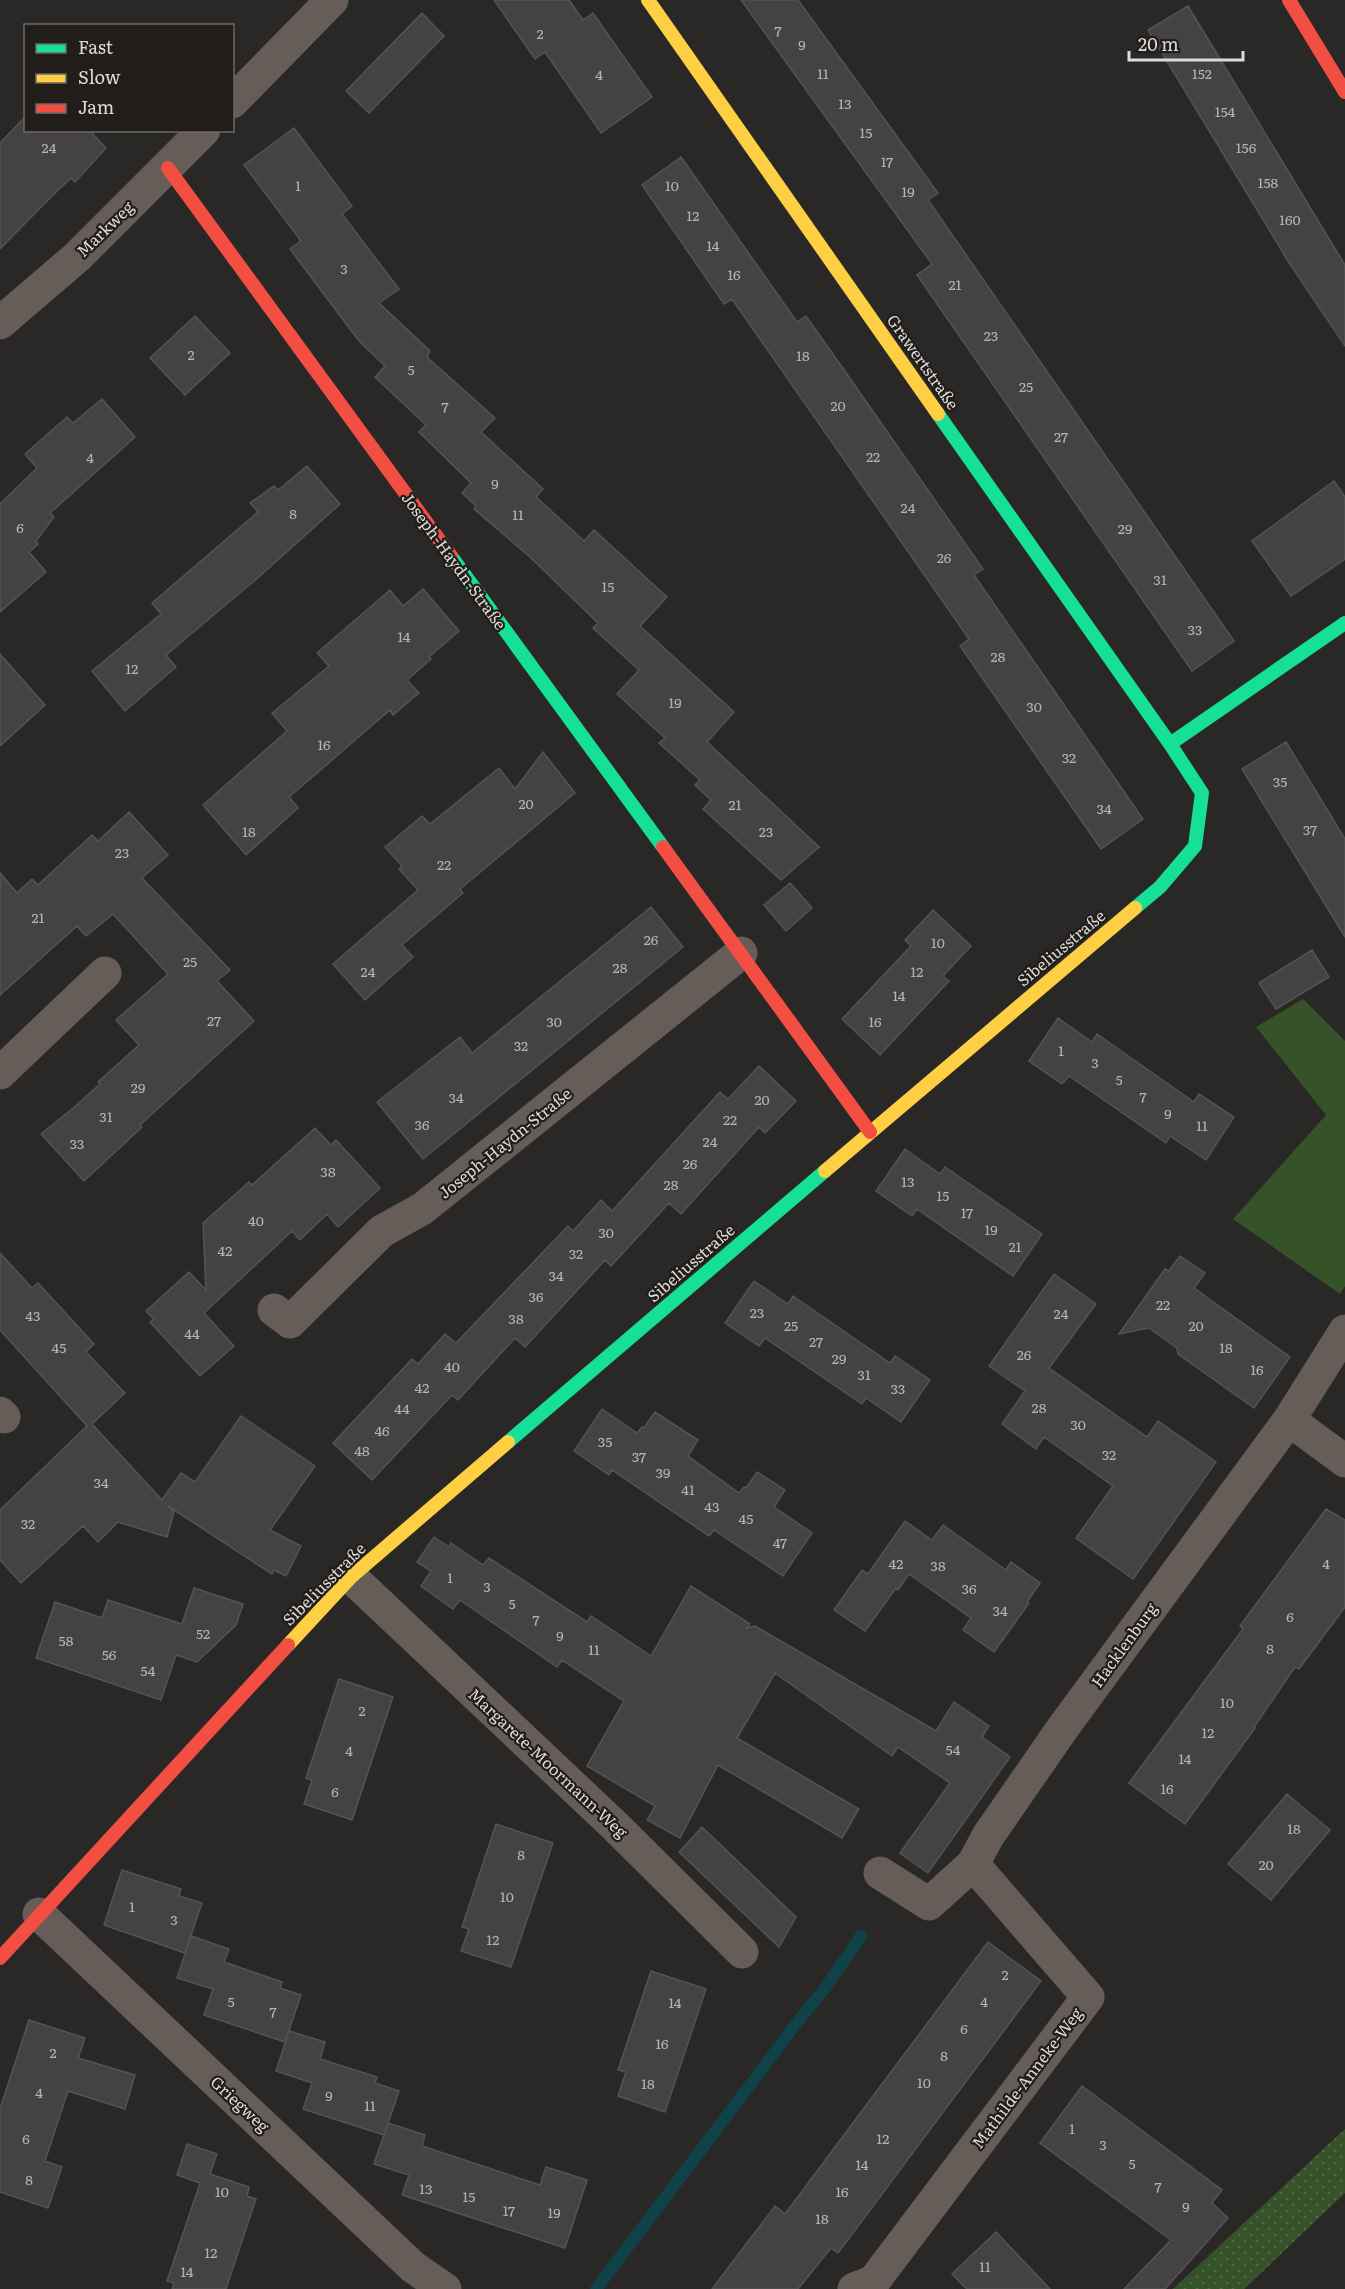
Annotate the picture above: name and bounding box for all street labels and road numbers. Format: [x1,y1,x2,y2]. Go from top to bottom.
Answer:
street label: Markweg [70,195,138,262]
street label: Grawertstraße [882,309,966,414]
street label: Joseph-Haydn-Straße [397,487,513,634]
street label: Sibeliusstraße [1011,903,1110,991]
street label: Joseph-Haydn-Straße [433,1081,576,1203]
street label: Sibeliusstraße [641,1217,739,1307]
street label: Sibeliusstraße [276,1536,370,1630]
street label: Hacklenburg [1084,1597,1162,1692]
street label: Margarete-Moormann-Weg [464,1682,634,1843]
street label: Mathilde-Anneke-Weg [965,2002,1087,2153]
street label: Griegweg [206,2070,276,2137]

